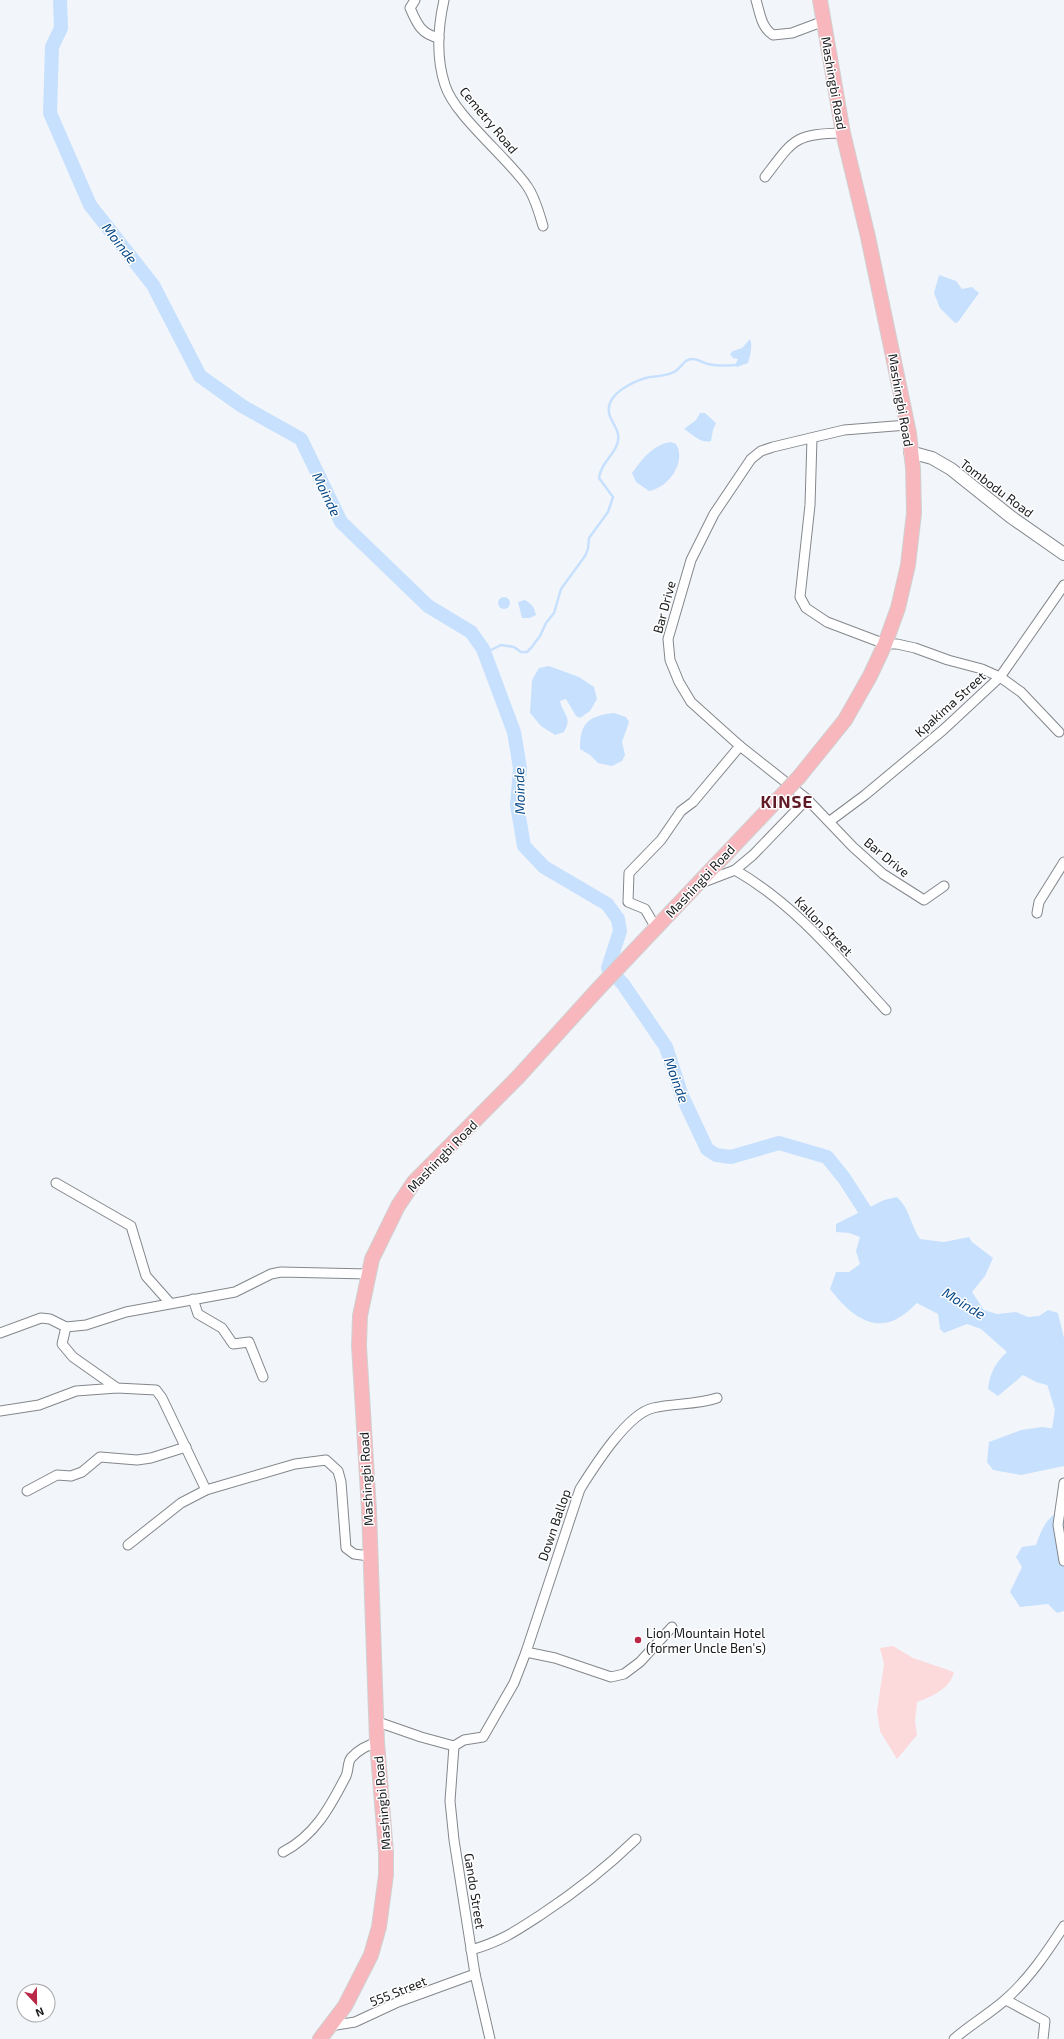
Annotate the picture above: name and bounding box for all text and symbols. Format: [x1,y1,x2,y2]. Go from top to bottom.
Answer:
street label: Mashingbi Road [818,35,850,131]
street label: Cemetry Road [456,83,522,157]
water label: Moinde [99,219,142,267]
street label: Mashingbi Road [885,352,917,448]
street label: Tombodu Road [957,455,1037,521]
water label: Moinde [309,469,345,519]
street label: Bar Drive [649,579,679,635]
street label: Kpakima Street [911,668,989,740]
water label: Moinde [510,767,528,815]
district label: KINSE [761,791,813,811]
street label: Bar Drive [861,834,913,880]
street label: Mashingbi Road [662,841,738,921]
street label: Kallon Street [792,893,856,959]
water label: Moinde [661,1055,693,1106]
street label: Mashingbi Road [404,1117,480,1195]
water label: Moinde [939,1284,989,1323]
street label: Mashingbi Road [356,1432,376,1526]
street label: Down Ballop [534,1487,574,1563]
place label: Lion Mountain Hotel (former Uncle Ben's) [646,1625,766,1656]
marker: Lion Mountain Hotel (former Uncle Ben's) [633,1635,643,1645]
street label: Mashingbi Road [370,1755,394,1851]
street label: Gando Street [461,1852,489,1930]
street label: 555 Street [367,1972,429,2010]
north arrow [16,1983,56,2023]
text: N [34,2005,46,2020]

